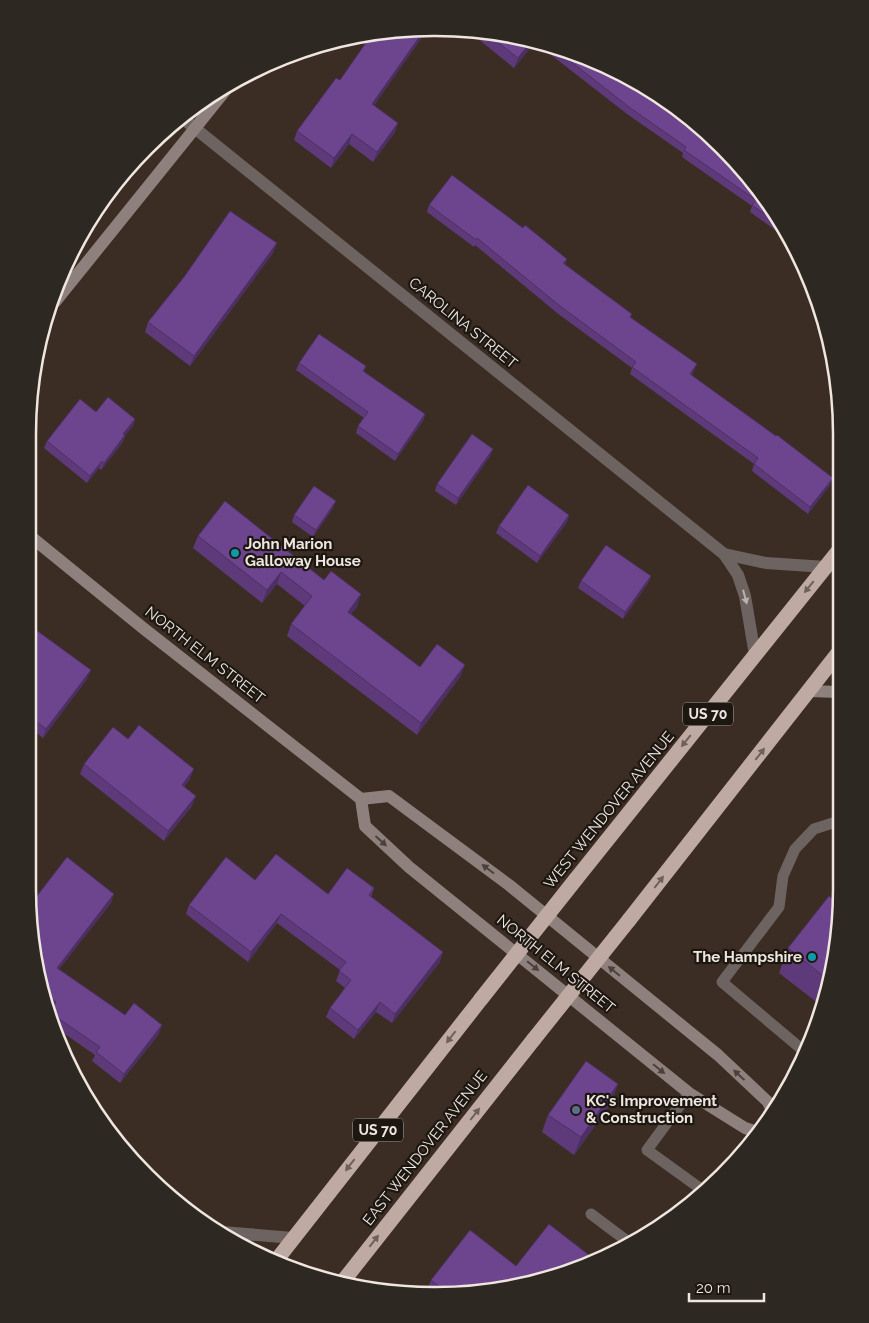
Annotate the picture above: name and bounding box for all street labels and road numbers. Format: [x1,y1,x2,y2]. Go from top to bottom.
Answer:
street label: CAROLINA STREET [405,274,521,372]
street label: NORTH ELM STREET [142,603,268,707]
road number: US 70 [683,702,733,726]
street label: WEST WENDOVER AVENUE [540,728,678,892]
street label: NORTH ELM STREET [493,911,619,1017]
street label: EAST WENDOVER AVENUE [359,1067,491,1229]
road number: US 70 [353,1118,403,1142]

